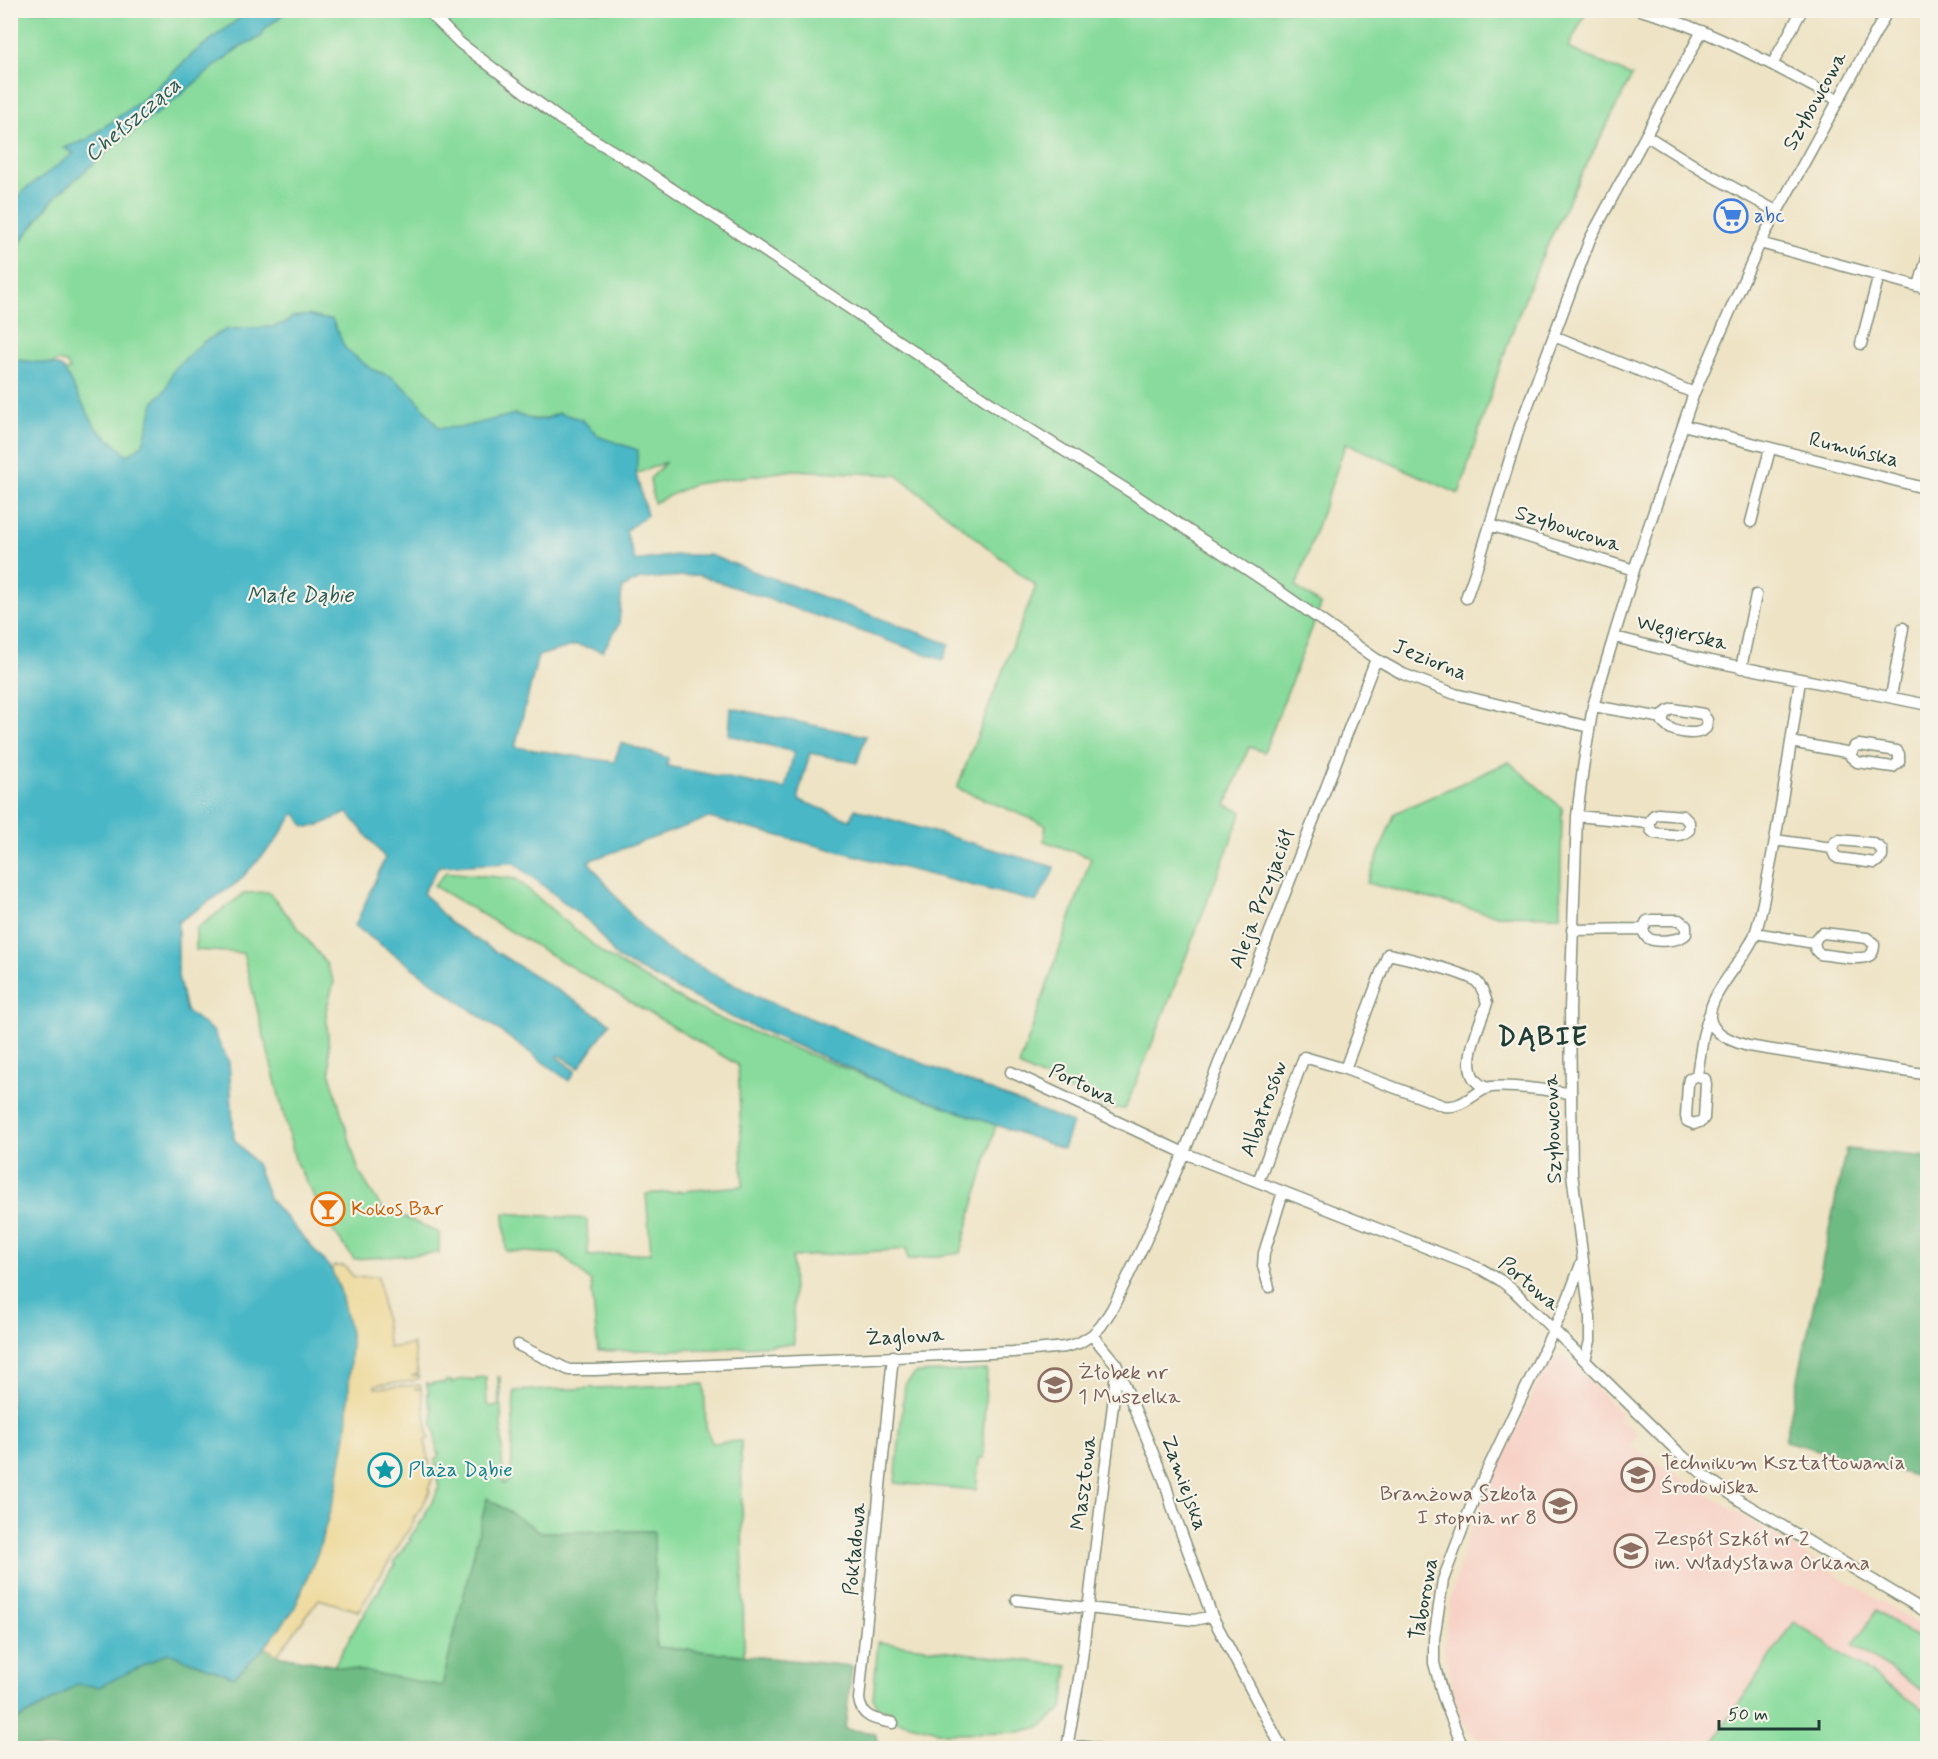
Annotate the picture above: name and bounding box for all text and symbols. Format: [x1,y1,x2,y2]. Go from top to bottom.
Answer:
street label: Szybowcowa [1776,46,1854,156]
water label: Chełszcząca [79,71,187,169]
supermarket icon: abc [1713,198,1749,234]
place label: abc [1754,202,1785,230]
street label: Rumuńska [1806,425,1902,475]
street label: Szybowcowa [1512,499,1625,559]
water label: Małe Dąbie [247,582,354,610]
street label: Węgierska [1633,608,1731,658]
street label: Jeziorna [1389,633,1471,687]
street label: Aleja Przyjaciół [1223,825,1302,973]
district label: DĄBIE [1498,1020,1588,1055]
street label: Portowa [1044,1057,1122,1113]
street label: Albatrosów [1234,1057,1294,1161]
street label: Szybowcowa [1537,1073,1569,1184]
bar icon: Kokos Bar [310,1191,346,1227]
place label: Kokos Bar [351,1195,443,1223]
street label: Portowa [1492,1250,1566,1318]
street label: Żaglowa [865,1321,945,1353]
place label: Żłobek nr 1 Muszelka [1078,1359,1181,1411]
school or university icon: Żłobek nr 1 Muszelka [1037,1367,1073,1403]
street label: Zamiejska [1154,1432,1214,1534]
street label: Masztowa [1064,1434,1104,1532]
place label: Technikum Kształtowania Środowiska [1661,1449,1906,1501]
place icon: Plaża Dąbie [367,1452,403,1488]
place label: Plaża Dąbie [408,1456,513,1484]
school or university icon: Technikum Kształtowania Środowiska [1620,1457,1656,1493]
place label: Branżowa Szkoła I stopnia nr 8 [1380,1480,1537,1532]
school or university icon: Branżowa Szkoła I stopnia nr 8 [1542,1488,1578,1524]
street label: Pokładowa [837,1501,873,1597]
place label: Zespół Szkół nr 2 im. Władysława Orkana [1654,1525,1870,1577]
school or university icon: Zespół Szkół nr 2 im. Władysława Orkana [1613,1533,1649,1569]
street label: Taborowa [1403,1556,1445,1642]
scale bar [1719,1693,1820,1731]
text: 50 m [1728,1703,1768,1727]

